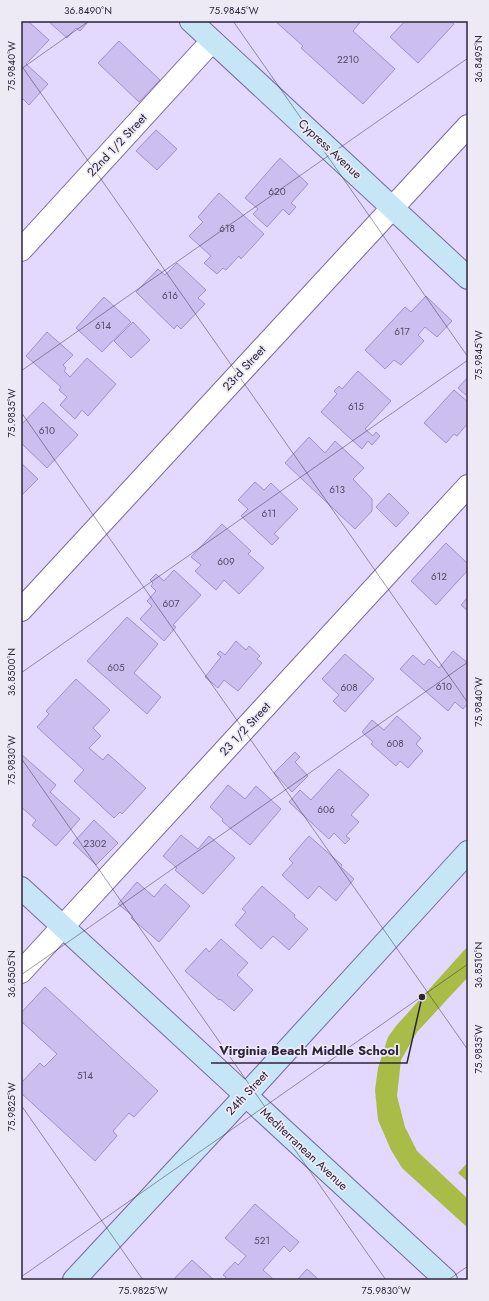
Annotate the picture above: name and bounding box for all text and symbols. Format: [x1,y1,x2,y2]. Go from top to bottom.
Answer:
text: 36.8490°N [64,3,112,18]
text: 75.9845°W [209,3,259,18]
text: 36.8495°N [471,35,486,83]
text: 75.9840°W [4,41,19,91]
house number: 2210 [337,52,359,67]
street label: 22nd 1/2 Street [83,109,151,181]
street label: Cypress Avenue [294,115,366,183]
house number: 620 [268,184,286,199]
house number: 618 [219,221,235,236]
house number: 616 [162,288,178,303]
house number: 614 [95,318,111,333]
house number: 617 [394,324,411,339]
text: 75.9845°W [471,330,486,380]
street label: 23rd Street [218,341,270,395]
text: 75.9835°W [4,388,19,437]
house number: 615 [348,399,364,414]
house number: 610 [39,423,55,438]
house number: 613 [329,482,345,497]
house number: 611 [262,506,276,521]
house number: 609 [217,554,235,569]
house number: 612 [431,569,447,584]
house number: 607 [162,596,180,611]
text: 36.8500°N [4,648,19,696]
house number: 605 [107,660,125,675]
text: 75.9840°W [471,677,486,727]
house number: 610 [436,679,452,694]
house number: 608 [340,680,358,695]
street label: 23 1/2 Street [215,698,275,760]
text: 75.9830°W [4,735,19,785]
house number: 608 [386,736,404,751]
house number: 606 [317,802,335,817]
house number: 2302 [84,836,107,851]
text: 36.8510°N [471,942,486,988]
text: 36.8505°N [4,950,19,998]
text: 75.9835°W [471,1024,486,1073]
callout: Virginia Beach Middle School [211,1038,407,1063]
text: Virginia Beach Middle School [218,1041,399,1060]
street label: 24th Street [222,1067,272,1119]
house number: 514 [77,1068,93,1083]
text: 75.9825°W [4,1082,19,1132]
street label: Mediterranean Avenue [256,1103,352,1195]
house number: 521 [254,1233,270,1248]
text: 75.9825°W [118,1283,168,1298]
text: 75.9830°W [361,1283,411,1298]

